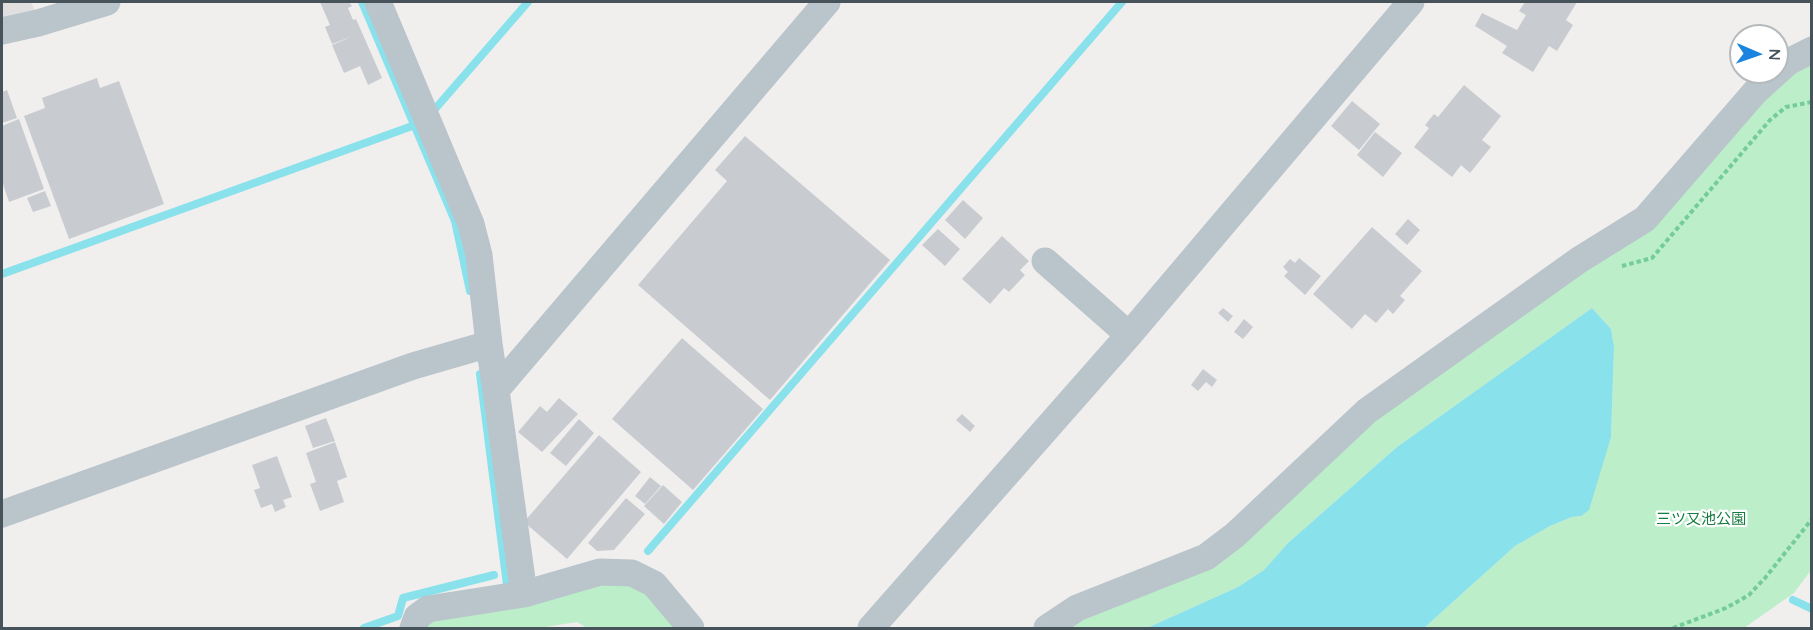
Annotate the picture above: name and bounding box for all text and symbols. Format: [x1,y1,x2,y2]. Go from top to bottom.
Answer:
north arrow [1729,24,1789,84]
text: N [1765,48,1785,61]
park label: 三ツ又池公園 [1656,510,1746,528]

